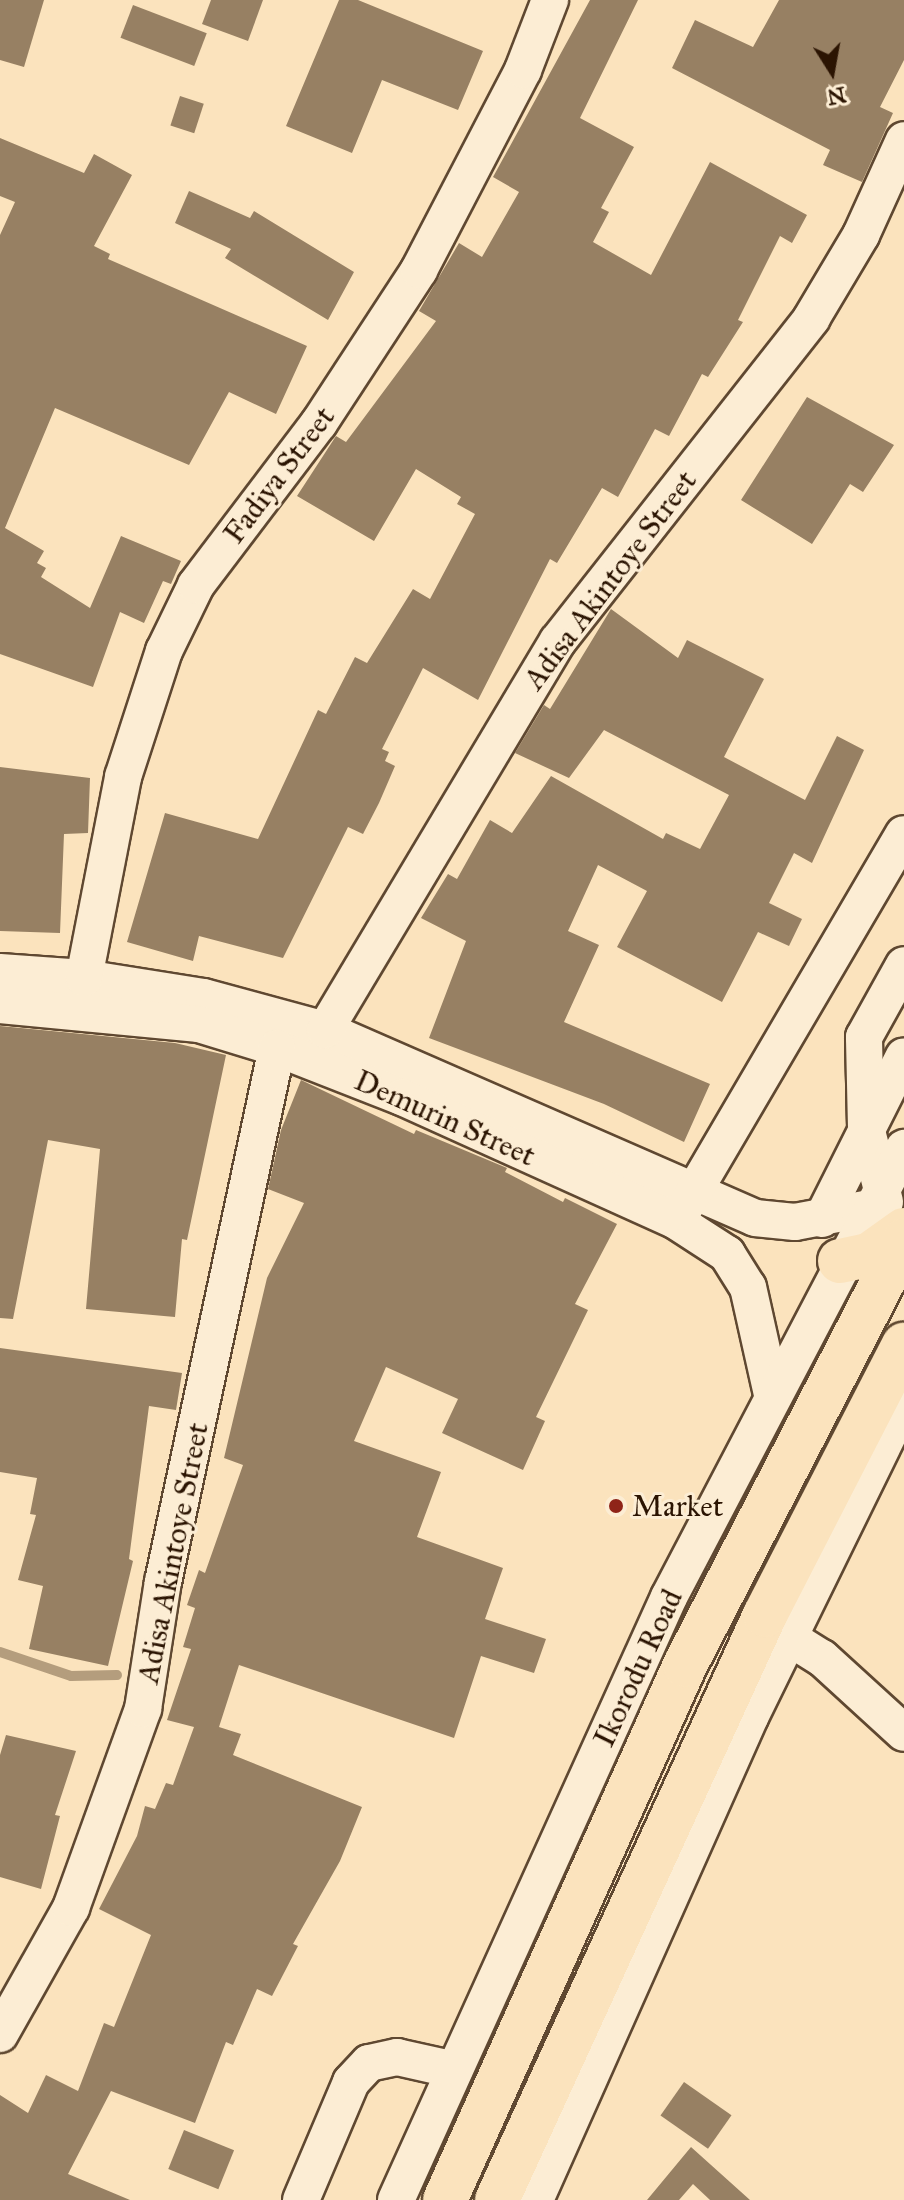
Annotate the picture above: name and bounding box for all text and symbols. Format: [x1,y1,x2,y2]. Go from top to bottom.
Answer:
north arrow [792,32,872,112]
text: N [825,81,848,111]
street label: Fadiya Street [216,399,342,551]
street label: Adisa Akintoye Street [516,463,704,697]
street label: Demurin Street [349,1062,541,1174]
street label: Adisa Akintoye Street [130,1420,216,1686]
place label: Market [632,1488,723,1524]
marker: Market [607,1497,625,1515]
street label: Ikorodu Road [586,1584,690,1752]

